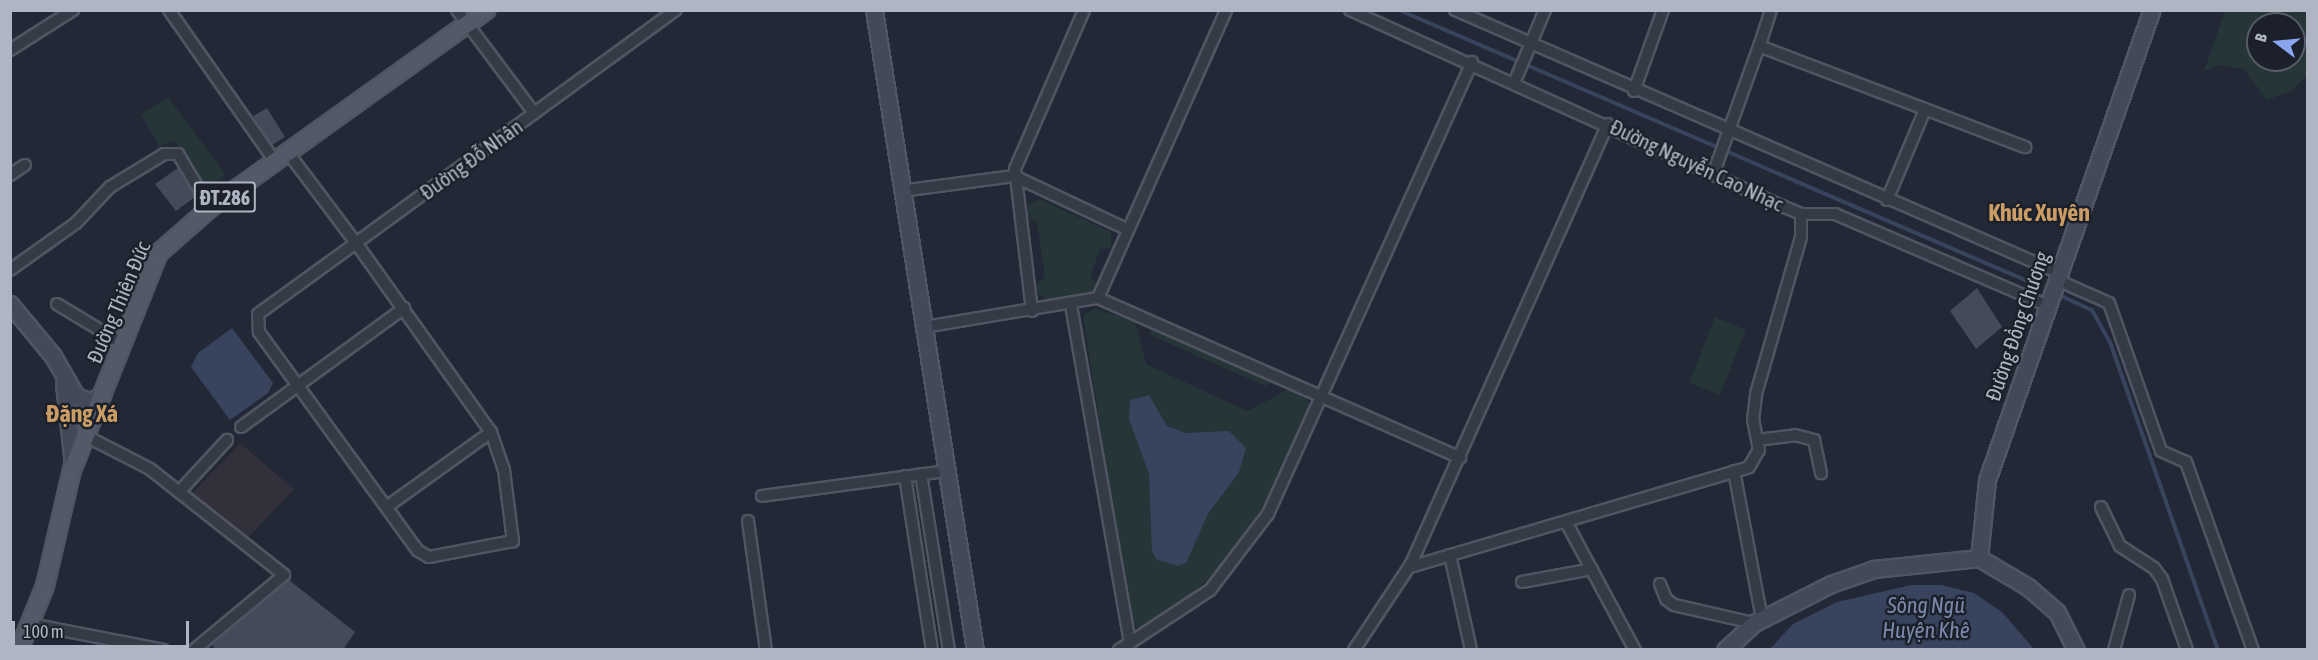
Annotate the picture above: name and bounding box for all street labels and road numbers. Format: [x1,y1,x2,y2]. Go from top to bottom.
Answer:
street label: Đường Đỗ Nhân [415,113,527,205]
street label: Đường Nguyễn Cao Nhạc [1606,114,1788,216]
road number: ĐT.286 [194,180,256,214]
street label: Đường Thiên Đức [81,237,155,367]
street label: Đường Đồng Chương [1980,248,2054,404]

